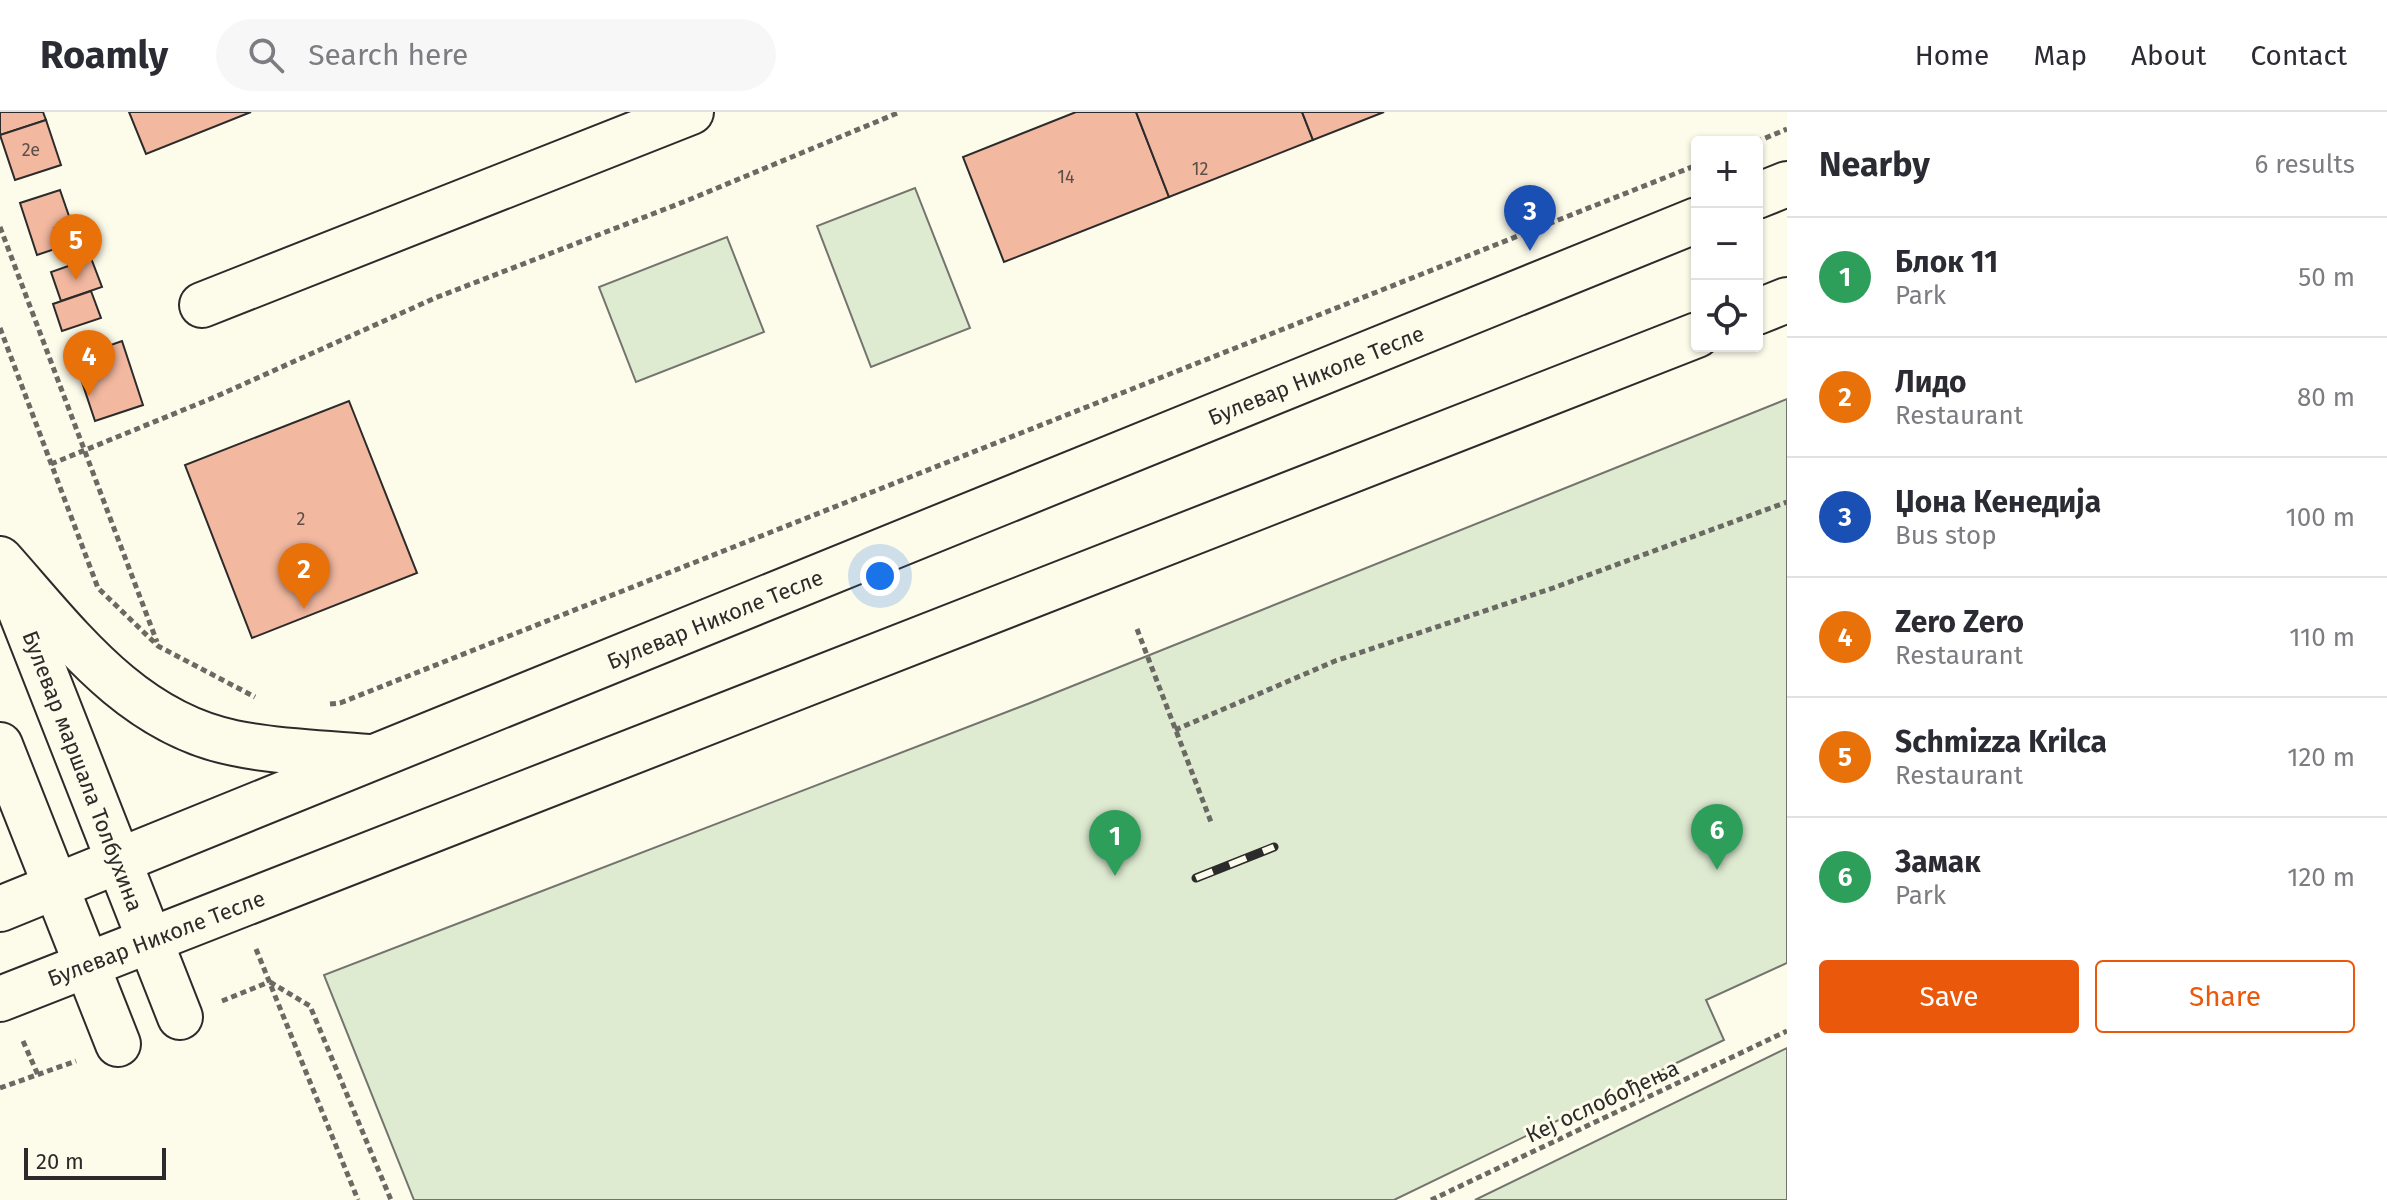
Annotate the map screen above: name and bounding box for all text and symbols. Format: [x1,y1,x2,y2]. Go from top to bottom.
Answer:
search box [216,19,776,91]
text: Roamly [40,32,168,78]
icon: search [244,33,288,77]
text: Search here [308,37,468,73]
text: Home [1915,39,1989,72]
text: Map [2033,39,2087,72]
text: About [2131,39,2206,72]
text: Contact [2250,39,2347,72]
map controls [1691,136,1763,352]
button: + [1691,136,1763,208]
house number: 2e [22,139,40,161]
text: Nearby [1819,144,1930,185]
text: 6 results [2254,149,2355,180]
house number: 12 [1192,158,1208,180]
house number: 14 [1057,166,1075,188]
pin: 3 [1504,185,1556,251]
button: − [1691,208,1763,280]
pin: 5 [50,214,102,280]
text: Блок 11 [1895,244,1998,280]
text: 1 [1839,262,1851,293]
text: 50 m [2298,262,2355,293]
button: locate [1691,280,1763,352]
text: Park [1895,280,1946,311]
street label: Булевар Николе Тесле [1204,320,1428,431]
pin: 4 [63,330,115,396]
text: Лидо [1895,364,1966,400]
text: 2 [1838,382,1852,413]
text: 80 m [2297,382,2355,413]
text: Restaurant [1895,400,2023,431]
text: Џона Кенедија [1895,484,2101,520]
text: 3 [1838,502,1852,533]
text: 100 m [2286,502,2355,533]
house number: 2 [297,508,306,530]
text: Bus stop [1895,520,1997,551]
pin: 2 [278,543,330,609]
your location [860,556,900,596]
street label: Булевар Николе Тесле [603,564,827,675]
text: Zero Zero [1895,604,2024,640]
text: 4 [1838,622,1852,653]
text: 110 m [2289,622,2355,653]
street label: Булевар маршала Толбухина [16,627,149,915]
text: Restaurant [1895,640,2023,671]
text: Schmizza Krilca [1895,724,2107,760]
text: 5 [1838,742,1852,773]
text: 120 m [2287,742,2355,773]
text: Restaurant [1895,760,2023,791]
pin: 6 [1691,804,1743,870]
pin: 1 [1089,810,1141,876]
text: Замак [1895,844,1981,880]
text: 6 [1838,862,1852,893]
text: 120 m [2287,862,2355,893]
text: Park [1895,880,1946,911]
street label: Булевар Николе Тесле [44,885,269,992]
button: Save [1819,960,2079,1033]
button: Share [2095,960,2355,1033]
street label: Кеј ослобођења [1521,1054,1683,1149]
scale bar [24,1144,166,1180]
text: 20 m [36,1148,84,1175]

